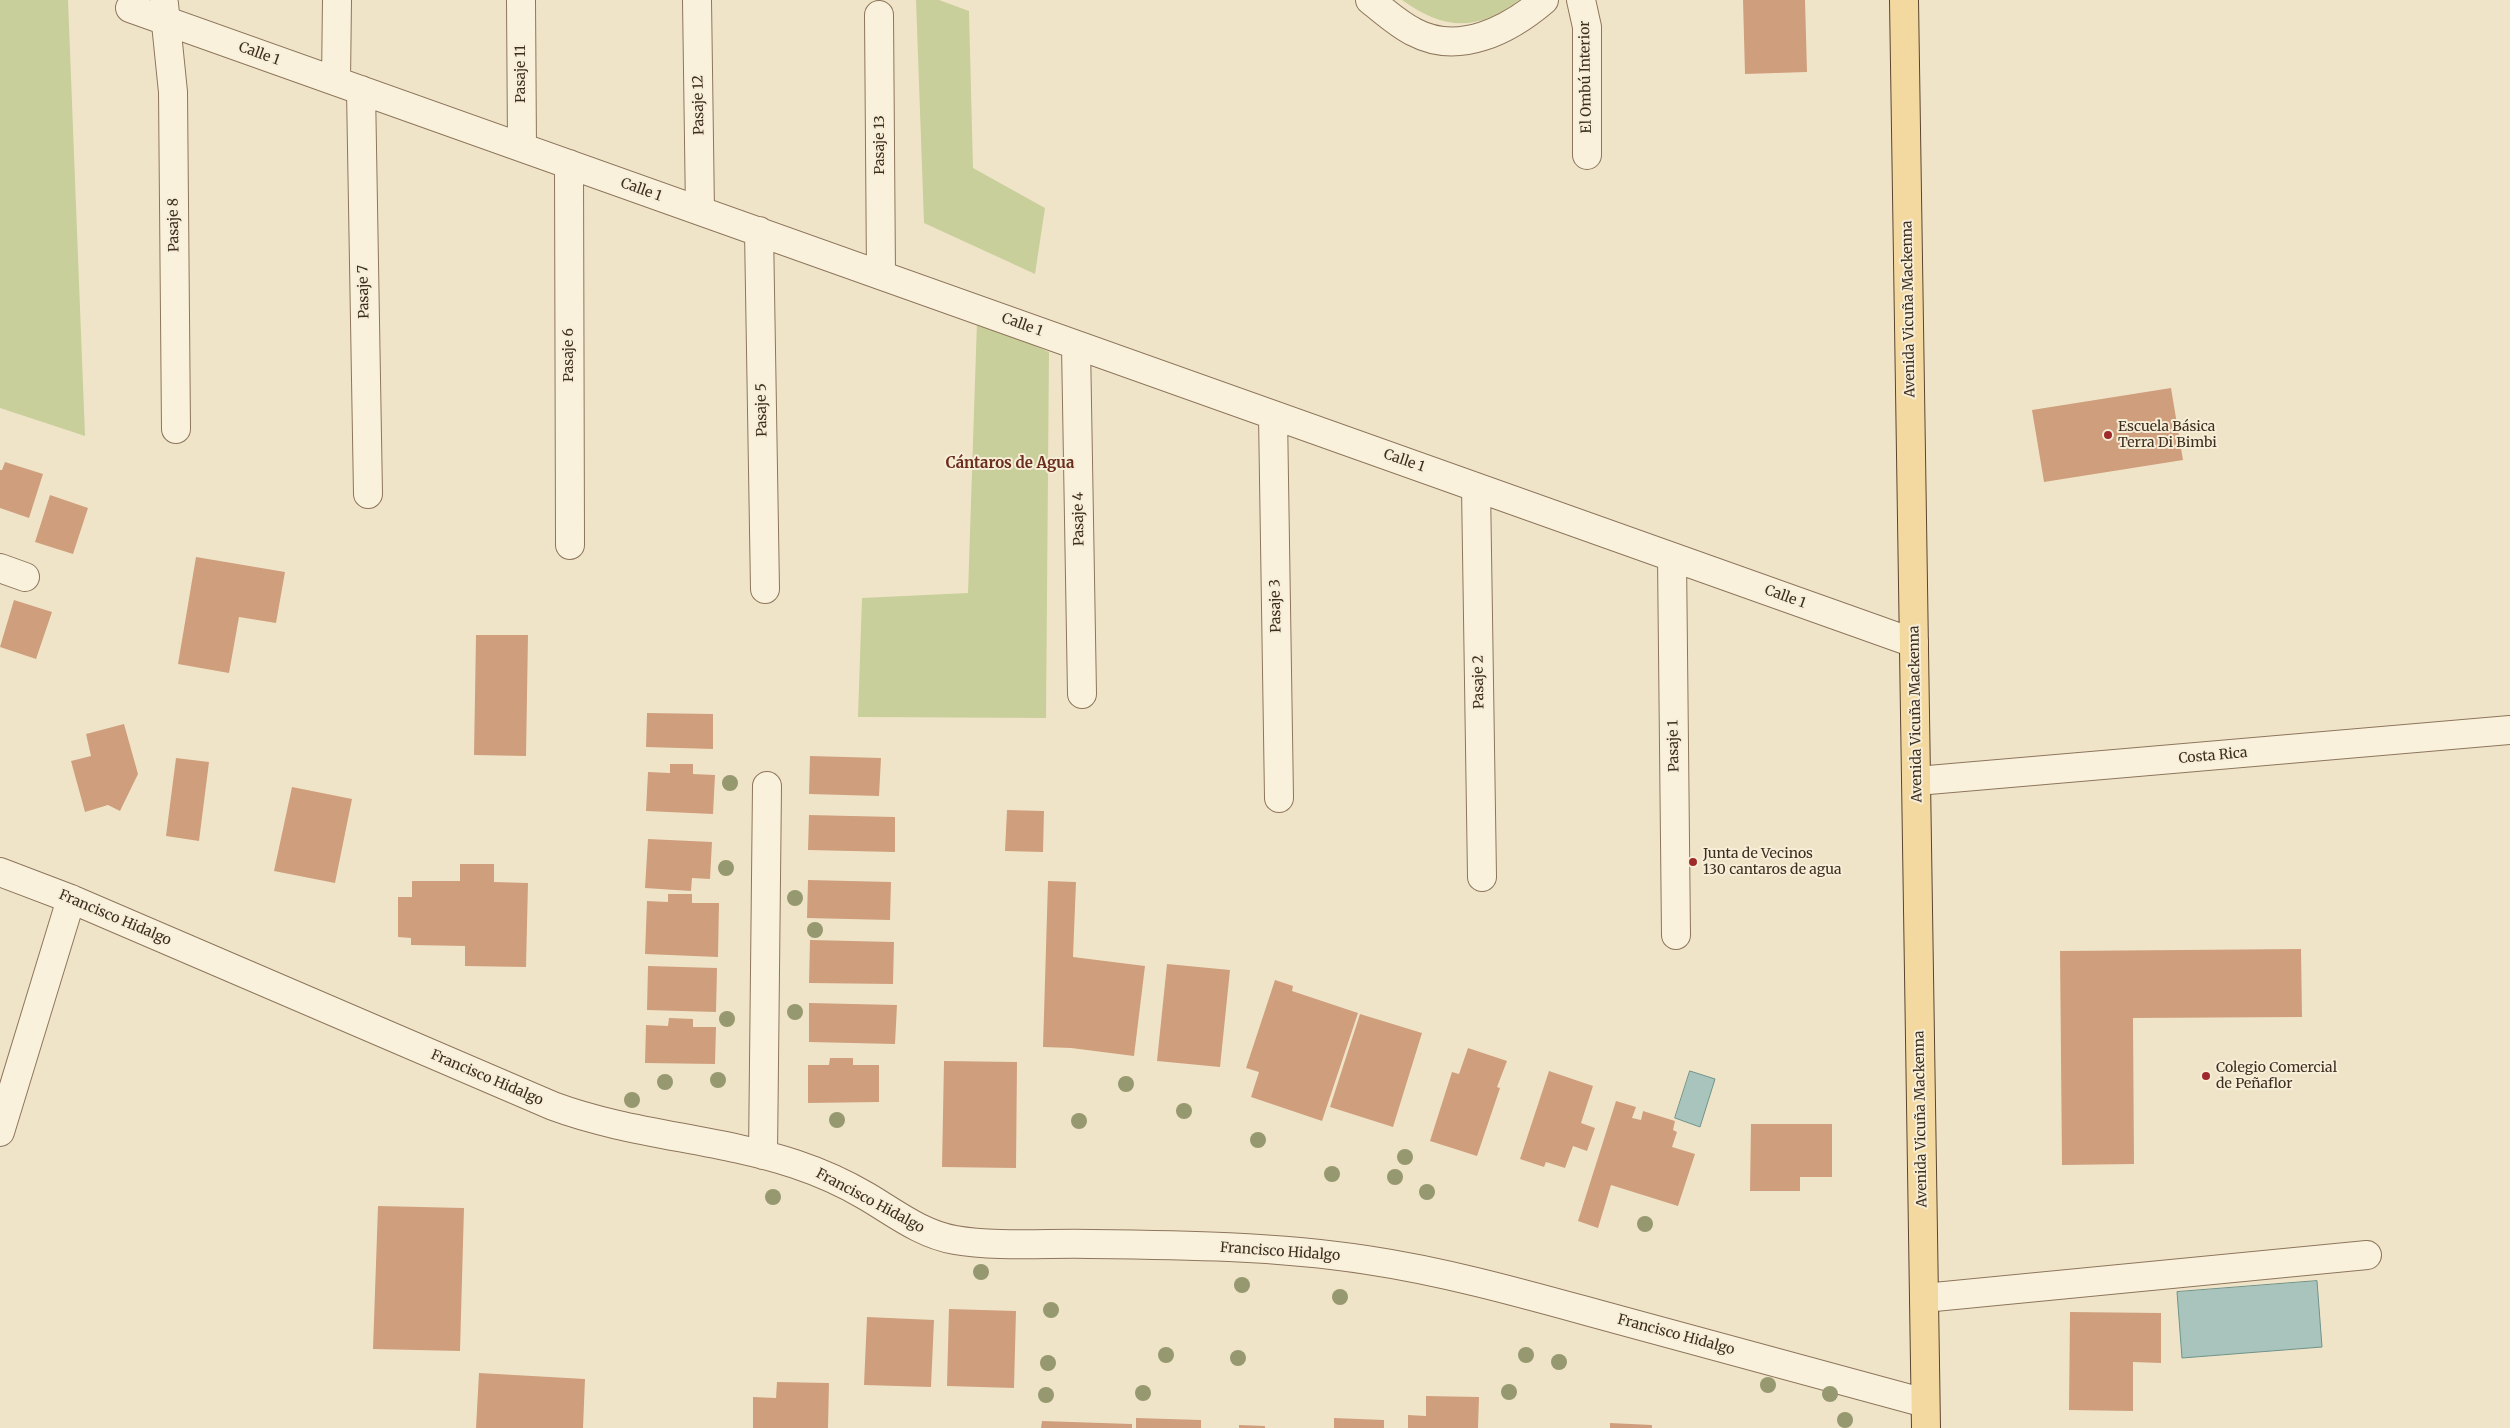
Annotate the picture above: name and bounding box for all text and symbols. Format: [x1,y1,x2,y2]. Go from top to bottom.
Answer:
street label: El Ombú Interior [1577,20,1595,134]
street label: Calle 1 [236,39,282,69]
street label: Pasaje 11 [513,45,529,103]
street label: Pasaje 12 [690,75,708,135]
street label: Pasaje 13 [872,115,888,175]
street label: Calle 1 [618,175,664,205]
street label: Pasaje 8 [165,198,183,252]
street label: Avenida Vicuña Mackenna [1899,220,1919,398]
street label: Pasaje 7 [355,265,373,319]
street label: Calle 1 [999,310,1045,340]
street label: Pasaje 6 [561,328,577,382]
street label: Pasaje 5 [753,383,771,437]
place label: Escuela Básica Terra Di Bimbi [2118,419,2217,452]
marker: Escuela Básica Terra Di Bimbi [2102,429,2114,441]
street label: Calle 1 [1381,446,1427,476]
district label: Cántaros de Agua [946,455,1074,473]
street label: Pasaje 4 [1070,492,1088,546]
street label: Pasaje 3 [1267,579,1285,633]
street label: Calle 1 [1762,582,1808,612]
street label: Avenida Vicuña Mackenna [1906,625,1926,803]
street label: Pasaje 2 [1470,655,1488,709]
street label: Pasaje 1 [1665,720,1683,772]
street label: Costa Rica [2178,745,2248,767]
place label: Junta de Vecinos 130 cantaros de agua [1703,846,1842,879]
marker: Junta de Vecinos 130 cantaros de agua [1687,856,1699,868]
street label: Francisco Hidalgo [56,887,174,949]
street label: Avenida Vicuña Mackenna [1911,1030,1931,1208]
street label: Francisco Hidalgo [428,1047,546,1109]
place label: Colegio Comercial de Peñaflor [2216,1060,2337,1092]
marker: Colegio Comercial de Peñaflor [2200,1070,2212,1082]
street label: Francisco Hidalgo [813,1165,927,1237]
street label: Francisco Hidalgo [1219,1239,1341,1265]
street label: Francisco Hidalgo [1616,1311,1736,1359]

